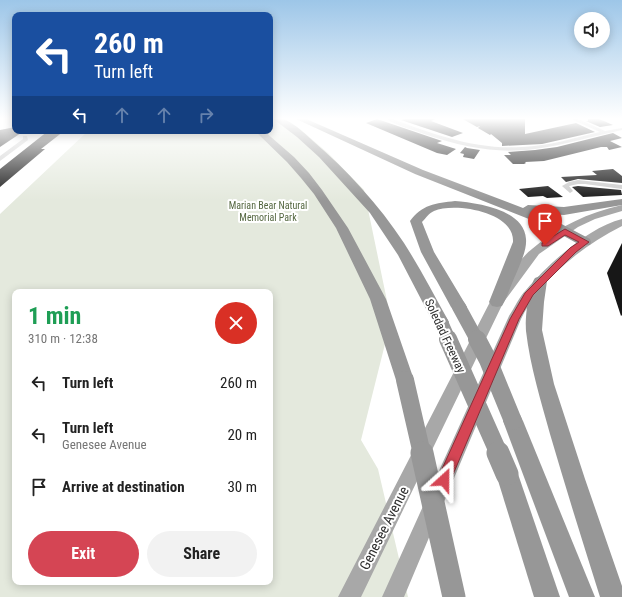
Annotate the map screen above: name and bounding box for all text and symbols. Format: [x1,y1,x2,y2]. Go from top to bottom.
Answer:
map controls [574,12,610,48]
button: sound [574,12,610,48]
text: 260 m [94,27,164,60]
icon: left [28,28,80,80]
text: Turn left [94,61,153,82]
icon: left [69,104,91,126]
icon: ahead [111,104,133,126]
icon: ahead [153,104,175,126]
icon: right [195,104,217,126]
park label: Marian Bear Natural Memorial Park [229,200,307,223]
pin [528,204,562,245]
icon: arrive [534,210,556,232]
street label: Soledad Freeway [422,297,468,375]
text: 1 min [28,302,81,330]
button: close [215,302,257,344]
text: 310 m · 12:38 [28,331,98,346]
icon: left [28,372,50,394]
text: Turn left [62,374,113,392]
text: 260 m [220,374,257,392]
text: Turn left [62,419,113,437]
icon: left [28,424,50,446]
text: 20 m [227,426,257,444]
text: Genesee Avenue [62,437,147,452]
position arrow [423,459,465,501]
icon: arrive [28,476,50,498]
text: Arrive at destination [62,478,185,496]
text: 30 m [227,478,257,496]
street label: Genesee Avenue [356,483,412,572]
button: Exit [28,531,139,577]
button: Share [147,531,257,577]

